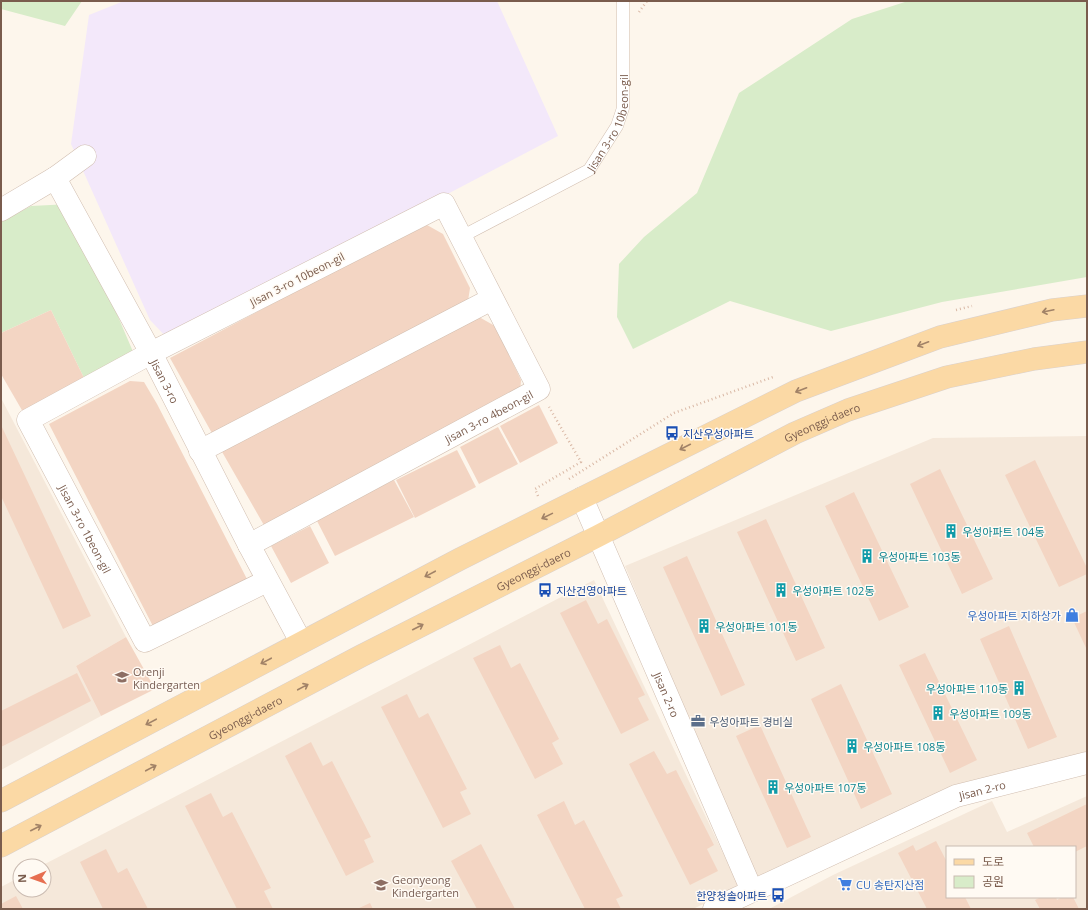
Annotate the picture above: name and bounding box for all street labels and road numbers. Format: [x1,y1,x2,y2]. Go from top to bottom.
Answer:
street label: Jisan 3-ro 10beon-gil [582,74,631,175]
street label: Jisan 3-ro 10beon-gil [246,249,347,310]
street label: Jisan 3-ro [147,355,183,406]
street label: Jisan 3-ro 4beon-gil [441,386,535,446]
street label: Gyeonggi-daero [781,399,862,445]
street label: Jisan 3-ro 1beon-gil [55,481,115,576]
street label: Gyeonggi-daero [493,544,573,594]
street label: Jisan 2-ro [650,669,683,720]
street label: Gyeonggi-daero [206,691,285,743]
street label: Jisan 2-ro [956,776,1007,803]

